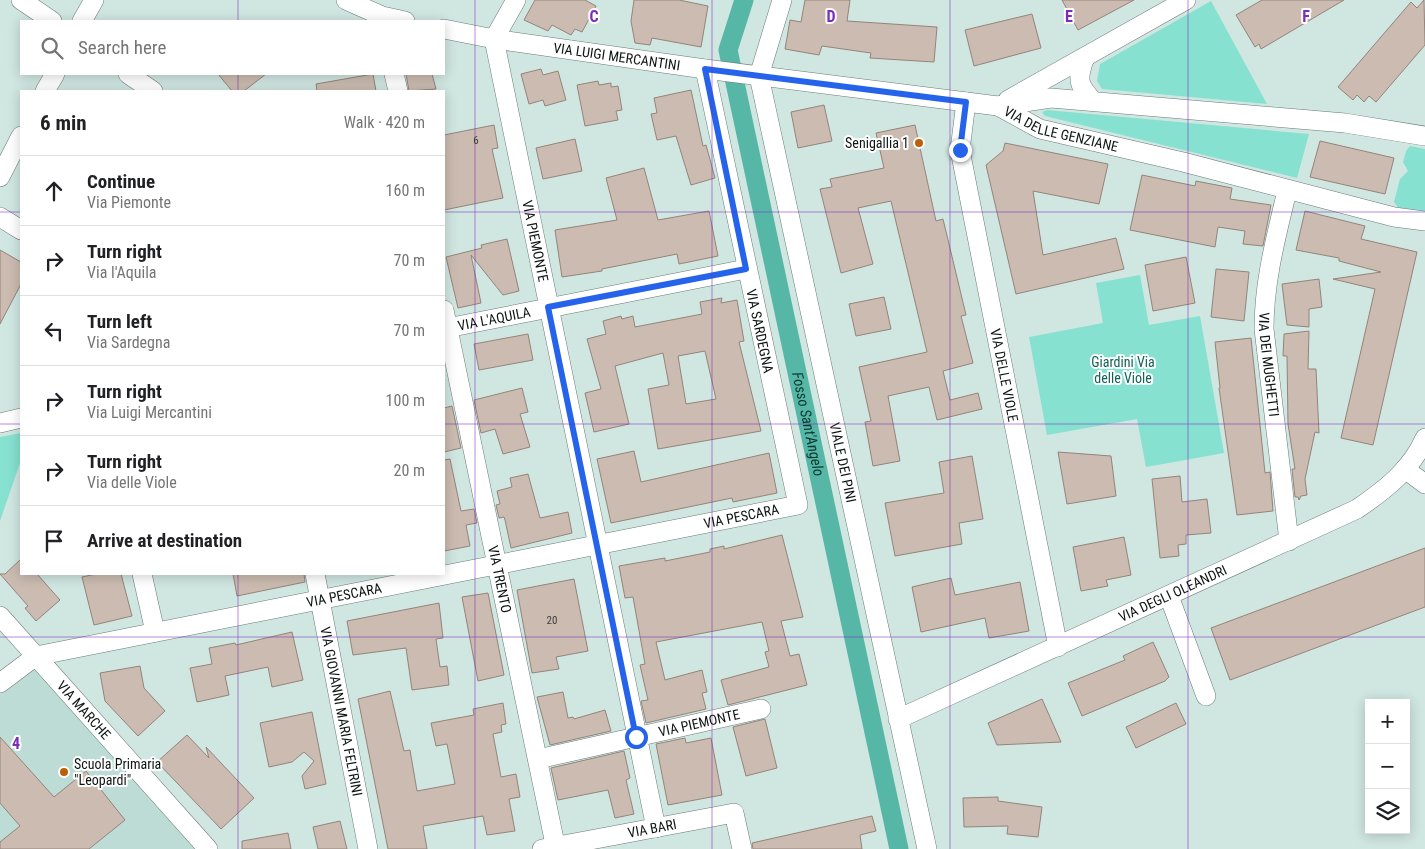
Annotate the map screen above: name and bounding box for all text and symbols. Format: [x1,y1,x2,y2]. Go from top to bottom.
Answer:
text: C [589,7,599,26]
text: D [826,7,836,26]
text: E [1065,7,1073,26]
text: F [1302,7,1310,26]
search box [20,20,445,75]
icon: search [38,34,66,62]
text: Search here [78,36,166,59]
street label: VIA LUIGI MERCANTINI [552,40,681,73]
street label: VIA DELLE GENZIANE [1001,103,1120,155]
text: 6 min [40,111,87,135]
text: Walk · 420 m [344,113,425,132]
house number: 6 [473,134,479,147]
place label: Senigallia 1 [845,135,909,151]
marker: Senigallia 1 [913,137,925,149]
route end [949,139,972,162]
text: Continue [87,170,155,193]
icon: ahead [40,177,68,205]
text: 160 m [386,181,425,200]
text: Via Piemonte [87,193,171,212]
street label: VIA PIEMONTE [519,199,552,283]
text: Turn right [87,240,162,263]
icon: right [40,247,68,275]
text: 70 m [393,251,425,270]
text: Via l'Aquila [87,263,156,282]
street label: VIA SARDEGNA [743,287,777,375]
street label: VIA L'AQUILA [456,304,532,334]
text: Turn left [87,310,152,333]
street label: VIA DEI MUGHETTI [1256,312,1282,418]
icon: left [40,317,68,345]
text: 70 m [393,321,425,340]
street label: VIA DELLE VIOLE [987,327,1021,423]
text: Via Sardegna [87,333,170,352]
park label: Giardini Via delle Viole [1091,354,1155,386]
water label: Fosso Sant'Angelo [788,370,828,478]
text: Turn right [87,380,162,403]
icon: right [40,387,68,415]
text: 100 m [386,391,425,410]
text: Via Luigi Mercantini [87,403,212,422]
street label: VIALE DEI PINI [827,421,859,504]
text: Turn right [87,450,162,473]
icon: right [40,457,68,485]
text: 20 m [393,461,425,480]
text: Via delle Viole [87,473,177,492]
street label: VIA PESCARA [702,501,780,532]
icon: arrive [40,527,68,555]
text: Arrive at destination [87,529,242,552]
street label: VIA TRENTO [485,544,515,614]
street label: VIA DEGLI OLEANDRI [1116,562,1229,625]
street label: VIA PESCARA [305,580,383,610]
house number: 20 [547,614,557,627]
street label: VIA GIOVANNI MARIA FELTRINI [317,625,366,798]
street label: VIA MARCHE [54,678,114,742]
map controls [1365,699,1410,834]
button: + [1365,699,1410,744]
street label: VIA PIEMONTE [657,706,741,740]
route start [625,726,648,749]
text: 4 [12,734,20,753]
button: − [1365,744,1410,789]
place label: Scuola Primaria "Leopardi" [74,756,161,788]
marker: Scuola Primaria "Leopardi" [58,766,70,778]
button: layers [1365,789,1410,834]
street label: VIA BARI [626,816,678,841]

